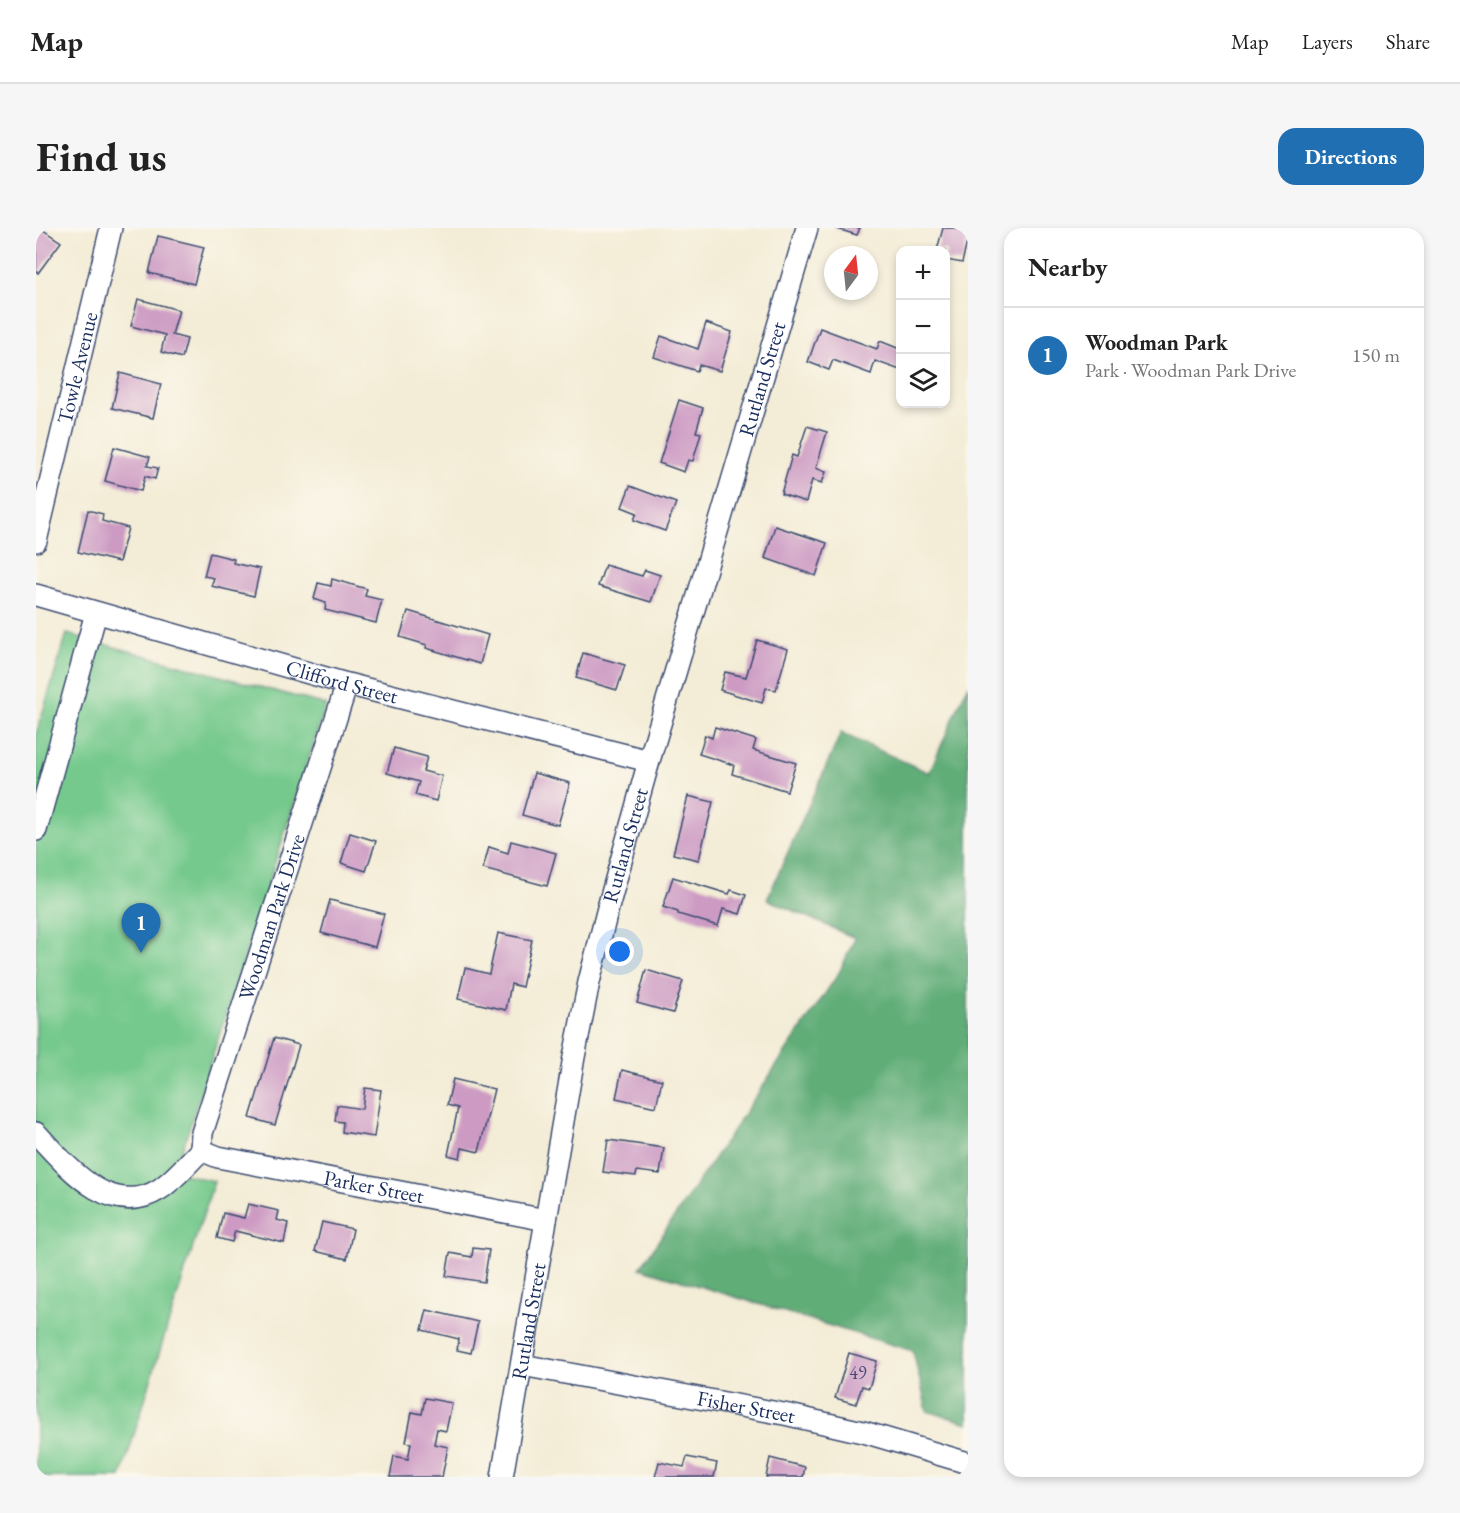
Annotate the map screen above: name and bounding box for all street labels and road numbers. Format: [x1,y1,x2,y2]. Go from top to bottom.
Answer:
street label: Towle Avenue [51,309,103,426]
street label: Rutland Street [732,318,792,439]
street label: Clifford Street [283,653,401,710]
street label: Rutland Street [596,784,654,906]
street label: Woodman Park Drive [232,830,311,1004]
street label: Parker Street [322,1164,427,1209]
street label: Rutland Street [505,1260,552,1382]
street label: Fisher Street [695,1384,798,1429]

